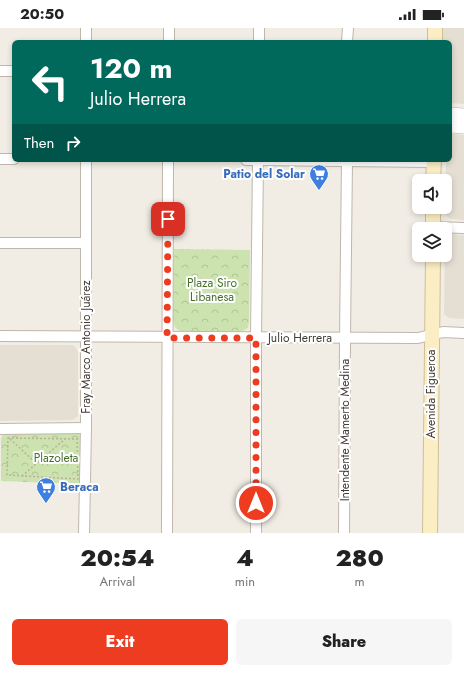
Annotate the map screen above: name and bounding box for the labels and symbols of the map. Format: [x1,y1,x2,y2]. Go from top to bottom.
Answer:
supermarket icon: Patio del Solar [308,163,330,191]
place label: Patio del Solar [223,165,305,183]
pin [151,202,185,236]
park label: Plaza Siro Libanesa [187,274,238,306]
street label: Fray Marco Antonio Juárez [77,280,95,414]
street label: Julio Herrera [266,329,332,347]
street label: Avenida Figueroa [422,349,440,438]
street label: Intendente Mamerto Medina [336,358,354,501]
park label: Plazoleta [34,449,79,467]
supermarket icon: Beraca [35,476,57,504]
place label: Beraca [60,478,99,496]
position arrow [235,482,277,524]

